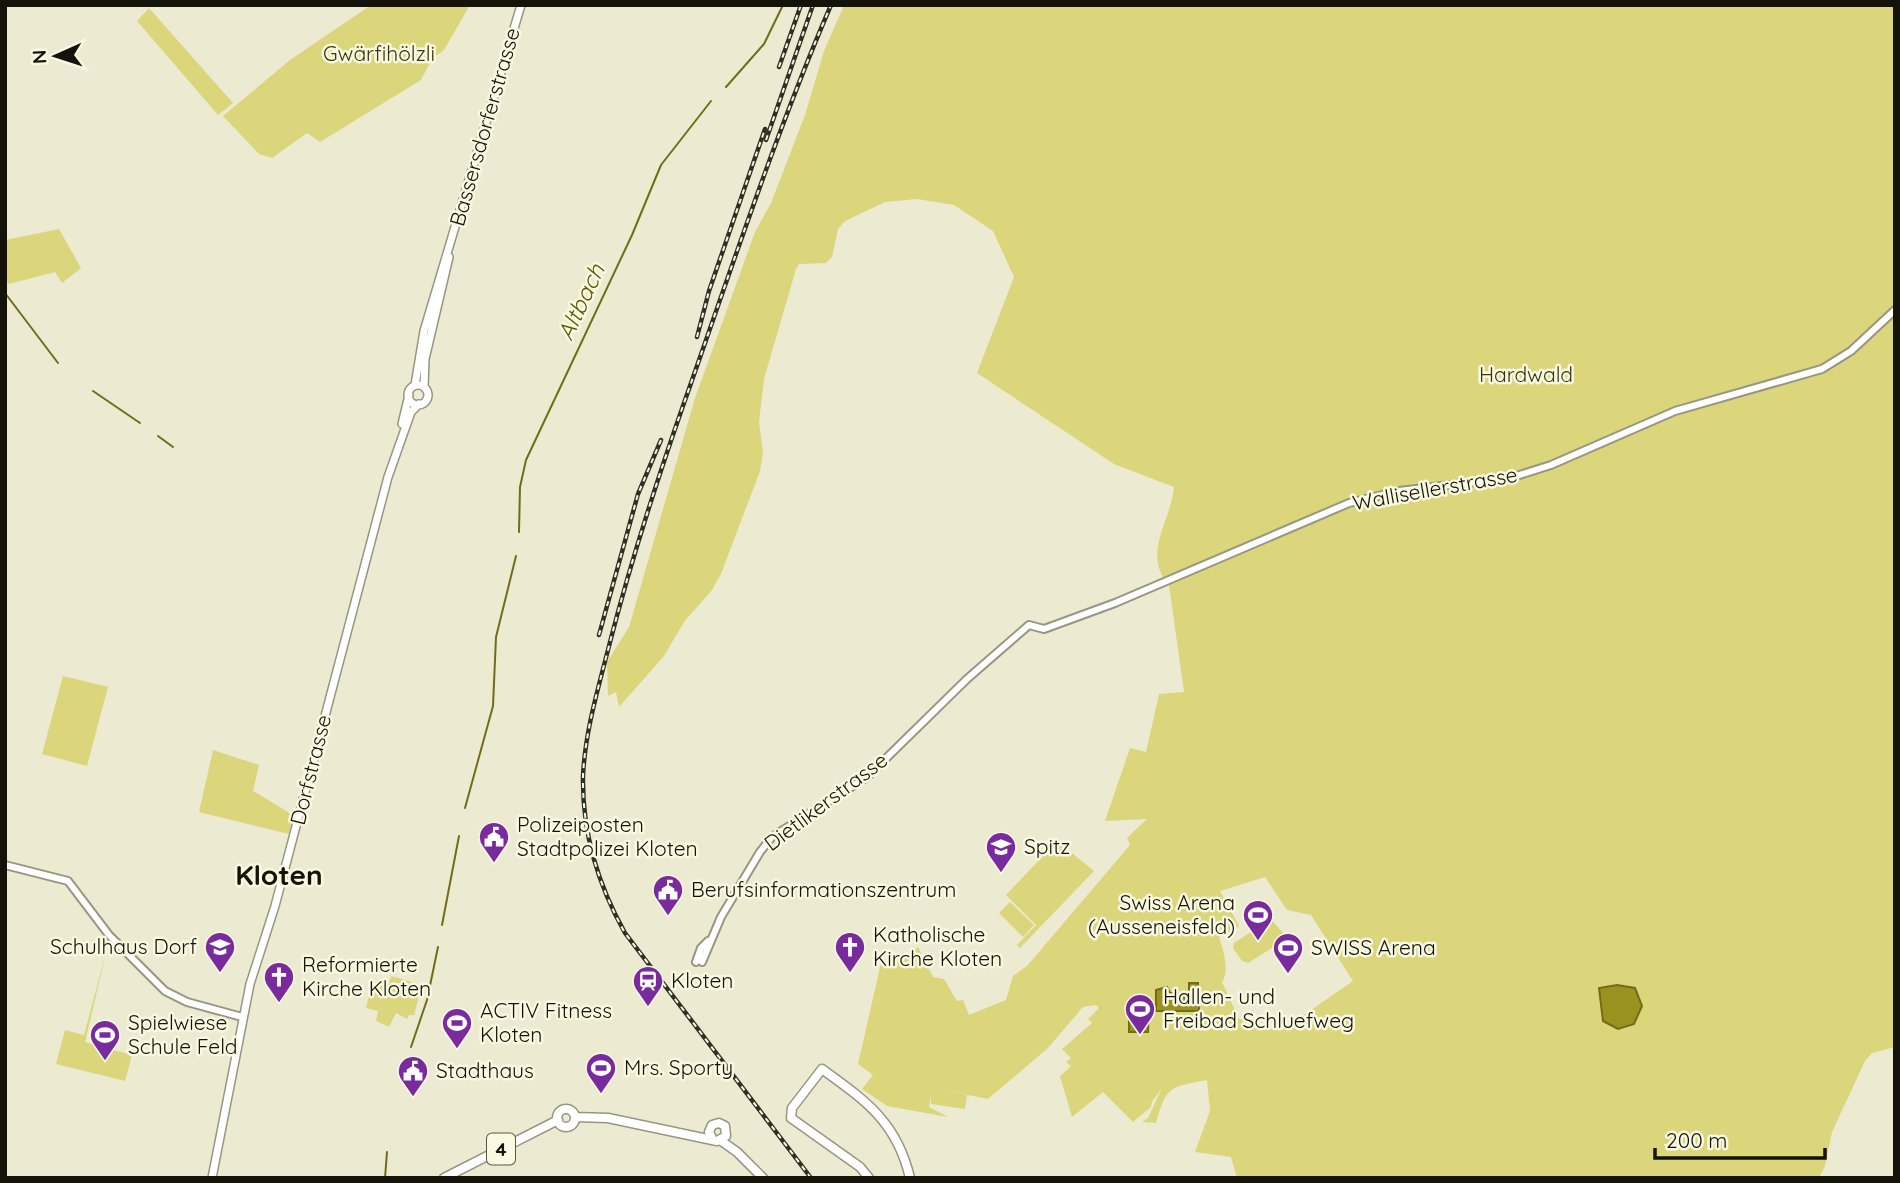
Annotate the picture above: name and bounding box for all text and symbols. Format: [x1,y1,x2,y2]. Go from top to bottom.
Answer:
north arrow [21,21,91,91]
street label: Bassersdorferstrasse [443,25,525,229]
park label: Gwärfihölzli [323,40,435,66]
text: N [27,49,51,64]
water label: Altbach [550,258,611,345]
park label: Hardwald [1479,361,1573,387]
street label: Wallisellerstrasse [1350,461,1519,515]
street label: Dorfstrasse [284,712,336,828]
street label: Dietlikerstrasse [759,746,892,856]
place label: Polizeiposten Stadtpolizei Kloten [517,811,698,861]
public building icon: Polizeiposten Stadtpolizei Kloten [477,820,511,864]
school or university icon: Spitz [984,830,1018,874]
place label: Spitz [1024,833,1070,859]
district label: Kloten [235,857,323,892]
public building icon: Berufsinformationszentrum [651,873,685,917]
place label: Berufsinformationszentrum [691,876,956,902]
place label: Swiss Arena (Ausseneisfeld) [1088,889,1235,939]
sports icon: Swiss Arena (Ausseneisfeld) [1241,898,1275,942]
place label: Katholische Kirche Kloten [873,921,1002,971]
school or university icon: Schulhaus Dorf [203,930,237,974]
church icon: Katholische Kirche Kloten [833,930,867,974]
sports icon: SWISS Arena [1271,931,1305,975]
place label: Schulhaus Dorf [50,933,197,959]
place label: SWISS Arena [1311,934,1436,960]
place label: Reformierte Kirche Kloten [302,951,431,1001]
church icon: Reformierte Kirche Kloten [262,960,296,1004]
station icon: Kloten [631,964,665,1008]
place label: Kloten [671,967,734,993]
place label: Hallen- und Freibad Schluefweg [1163,983,1354,1033]
sports icon: Hallen- und Freibad Schluefweg [1123,992,1157,1036]
place label: ACTIV Fitness Kloten [480,997,612,1047]
sports icon: ACTIV Fitness Kloten [440,1006,474,1050]
place label: Spielwiese Schule Feld [128,1009,238,1059]
sports icon: Spielwiese Schule Feld [88,1018,122,1062]
sports icon: Mrs. Sporty [584,1051,618,1095]
public building icon: Stadthaus [396,1054,430,1098]
place label: Mrs. Sporty [624,1054,733,1080]
place label: Stadthaus [436,1057,534,1083]
scale bar [1655,1116,1825,1160]
text: 200 m [1666,1127,1728,1153]
road number: 4 [487,1134,515,1164]

